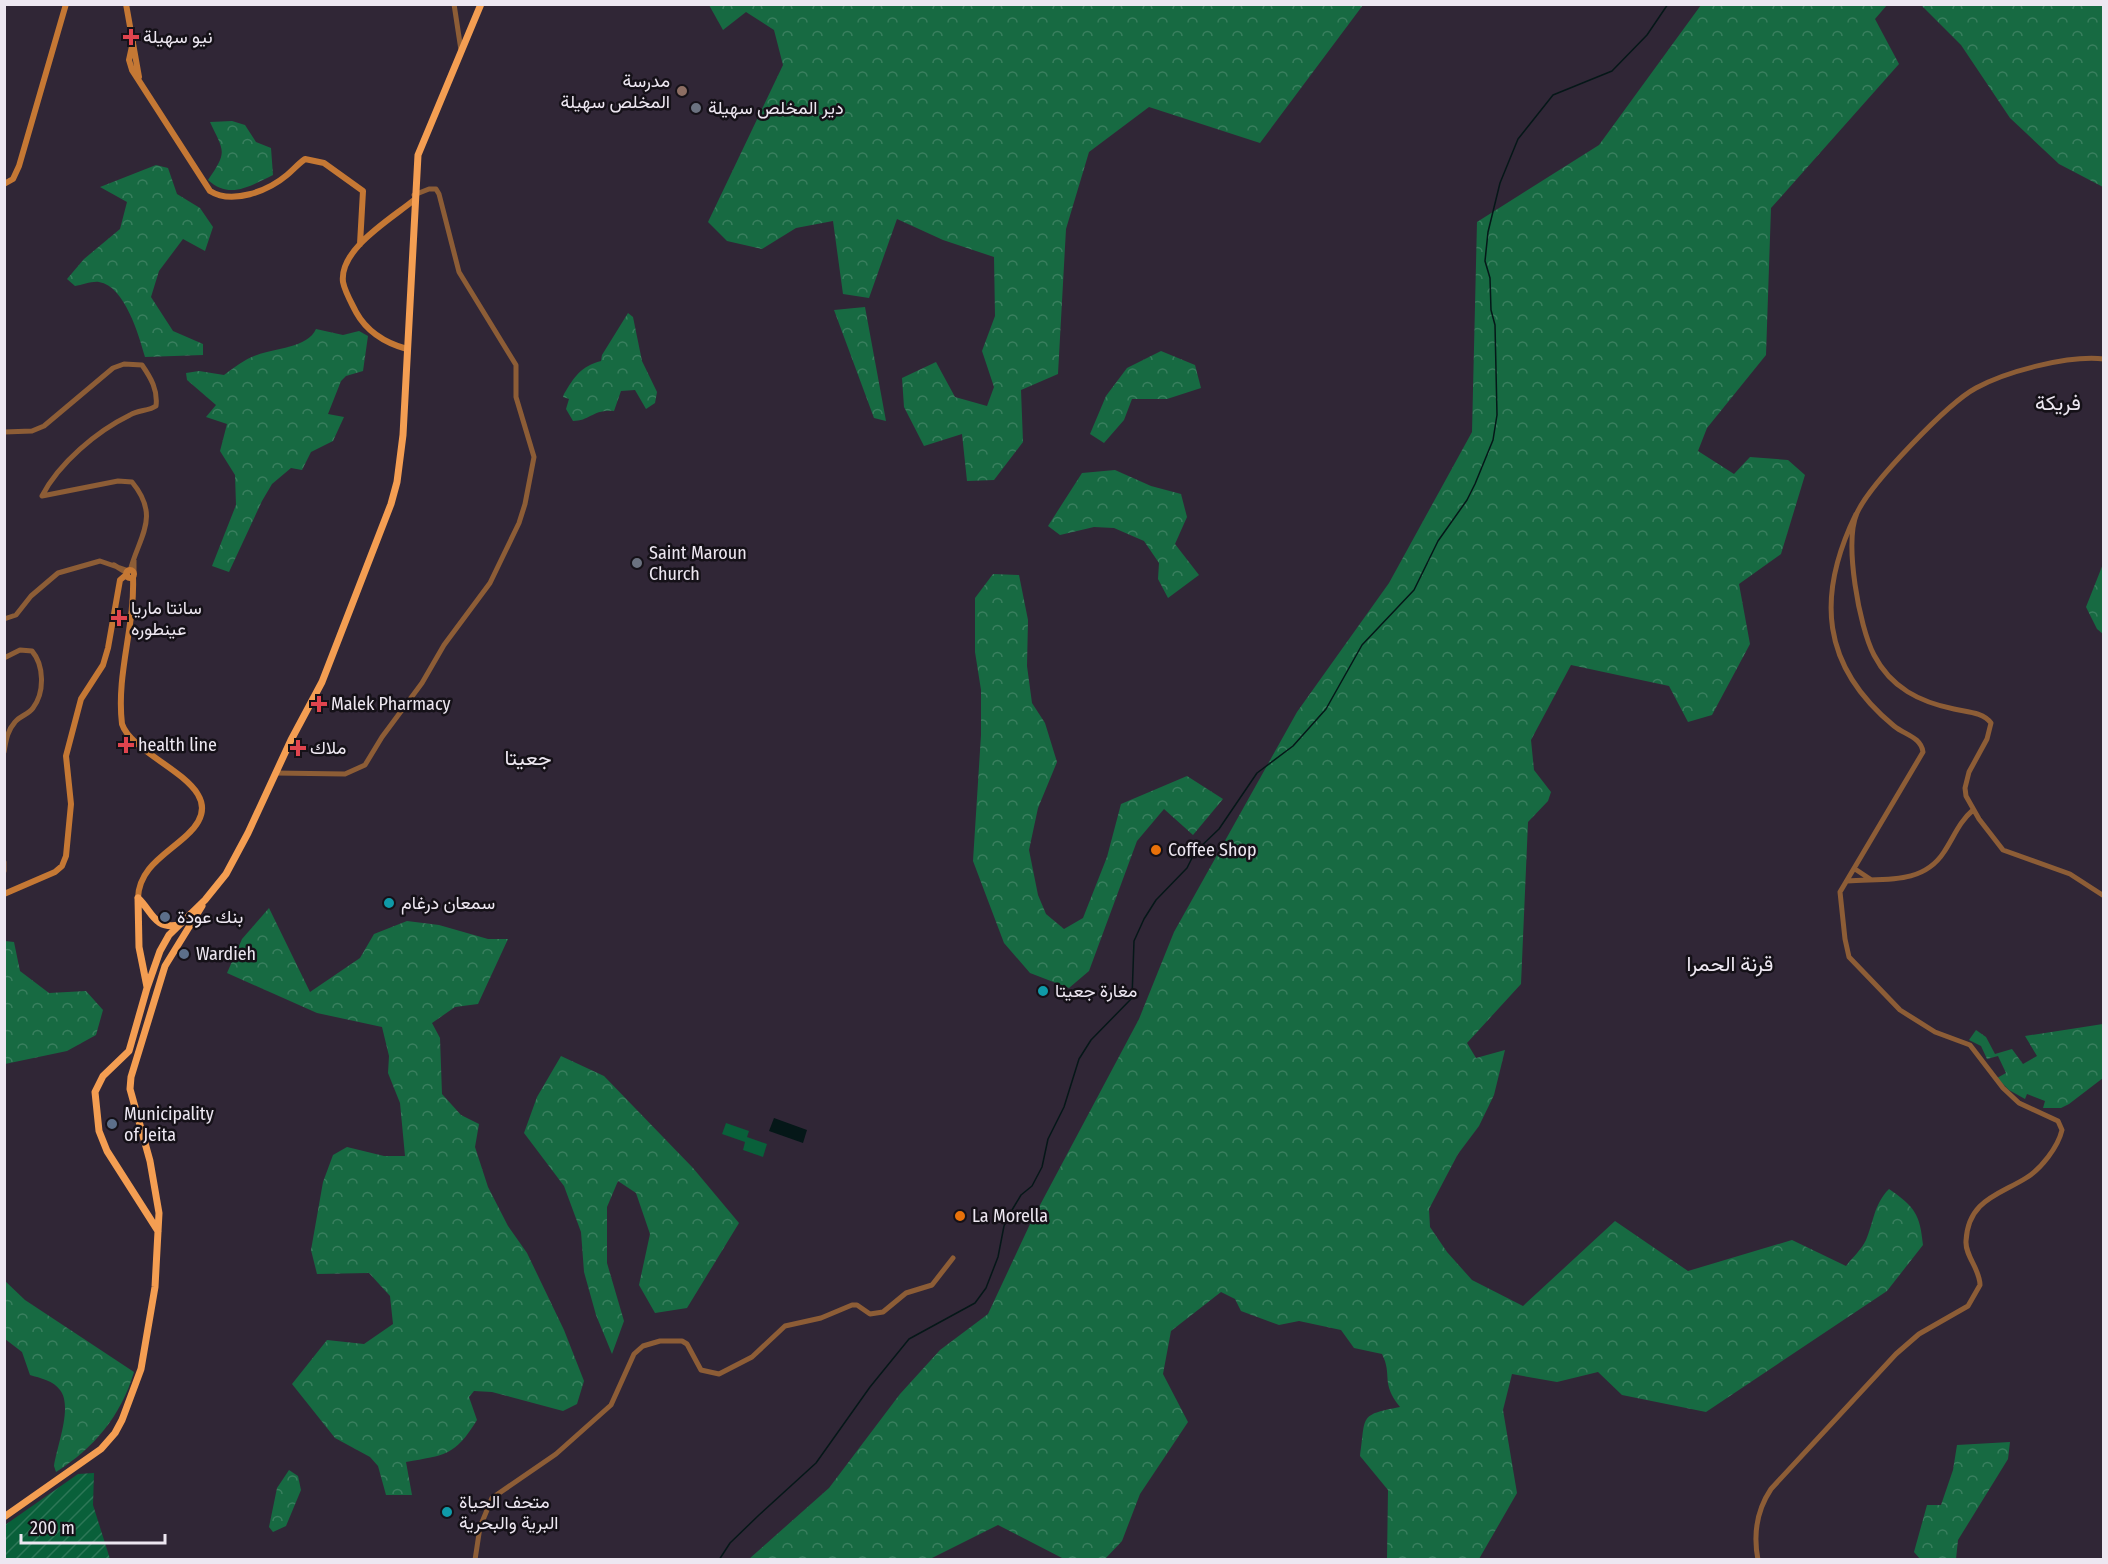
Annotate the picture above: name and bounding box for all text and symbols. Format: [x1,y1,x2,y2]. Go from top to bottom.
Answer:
place label: نيو سهيلة [143,26,213,48]
marker: نيو سهيلة [124,30,138,44]
place label: مدرسة المخلص سهيلة [560,70,670,113]
marker: مدرسة المخلص سهيلة [675,84,689,98]
place label: دير المخلص سهيلة [708,97,844,119]
marker: دير المخلص سهيلة [689,101,703,115]
district label: فريكة [2035,390,2081,416]
place label: Saint Maroun Church [649,542,747,585]
marker: Saint Maroun Church [630,556,644,570]
place label: سانتا ماريا عينطوره [131,597,202,640]
marker: سانتا ماريا عينطوره [112,611,126,625]
place label: Malek Pharmacy [331,693,451,715]
marker: Malek Pharmacy [312,697,326,711]
place label: health line [138,734,217,756]
place label: ملاك [310,737,346,759]
marker: health line [119,738,133,752]
marker: ملاك [291,741,305,755]
district label: جعيتا [504,745,552,771]
place label: Coffee Shop [1168,839,1257,861]
marker: Coffee Shop [1149,843,1163,857]
place label: سمعان درغام [401,892,495,915]
marker: سمعان درغام [382,896,396,910]
place label: بنك عودة [177,906,243,928]
marker: بنك عودة [158,910,172,924]
place label: Wardieh [196,943,256,965]
marker: Wardieh [177,947,191,961]
district label: قرنة الحمرا [1687,951,1773,977]
place label: مغارة جعيتا [1055,980,1137,1002]
marker: مغارة جعيتا [1036,984,1050,998]
place label: Municipality of Jeita [124,1103,214,1146]
marker: Municipality of Jeita [105,1117,119,1131]
place label: La Morella [972,1205,1048,1227]
marker: La Morella [953,1209,967,1223]
place label: متحف الحياة البرية والبحرية [459,1491,559,1534]
marker: متحف الحياة البرية والبحرية [440,1505,454,1519]
scale bar [21,1507,165,1545]
text: 200 m [30,1517,75,1539]

